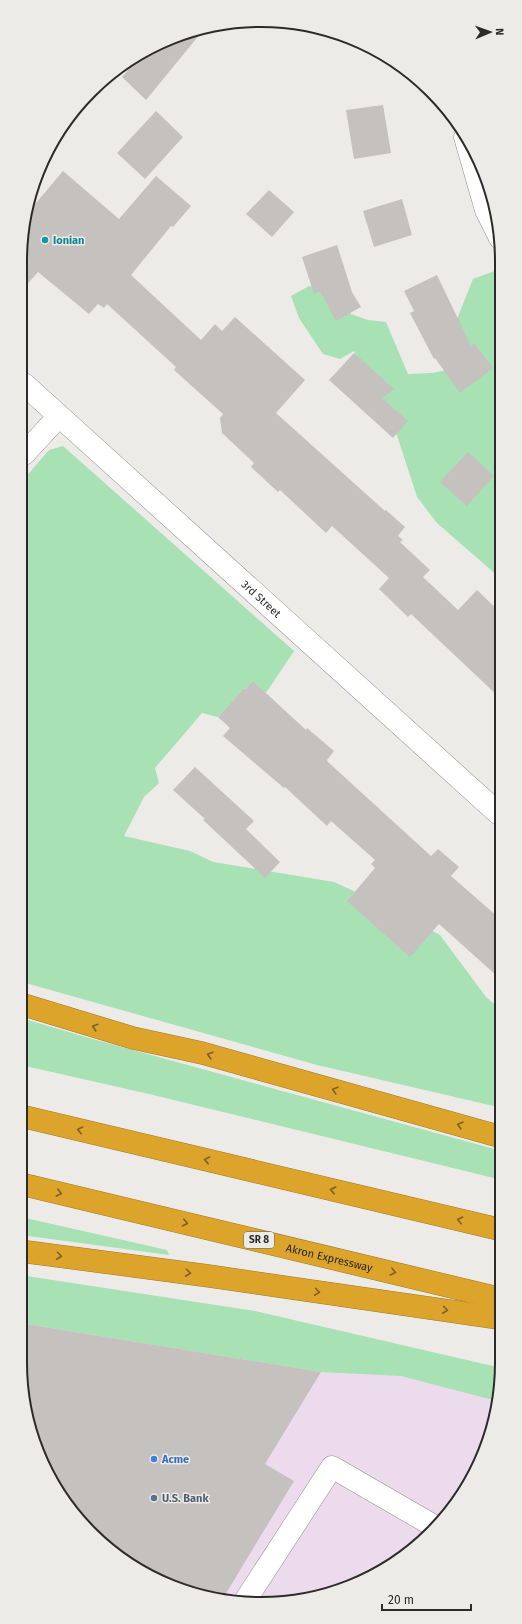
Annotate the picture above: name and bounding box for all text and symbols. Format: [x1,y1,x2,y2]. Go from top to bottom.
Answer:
north arrow [470,12,510,52]
text: N [493,28,506,36]
place label: Ionian [53,234,84,247]
marker: Ionian [40,235,50,245]
street label: 3rd Street [239,578,284,620]
one-way arrow [92,1023,99,1032]
one-way arrow [207,1051,214,1060]
one-way arrow [332,1086,339,1095]
one-way arrow [457,1121,464,1130]
one-way arrow [77,1126,84,1134]
one-way arrow [204,1156,211,1165]
one-way arrow [330,1186,337,1195]
one-way arrow [56,1188,62,1196]
one-way arrow [457,1217,463,1225]
one-way arrow [182,1218,188,1226]
road number: SR 8 [244,1232,274,1248]
street label: Akron Expressway [285,1241,374,1274]
one-way arrow [56,1251,62,1260]
one-way arrow [185,1268,191,1277]
one-way arrow [390,1268,397,1276]
one-way arrow [314,1287,320,1296]
one-way arrow [442,1305,448,1314]
place label: Acme [161,1453,189,1466]
marker: Acme [149,1454,159,1464]
place label: U.S. Bank [162,1492,209,1505]
marker: U.S. Bank [149,1493,159,1503]
scale bar [382,1586,471,1612]
text: 20 m [388,1593,414,1607]

